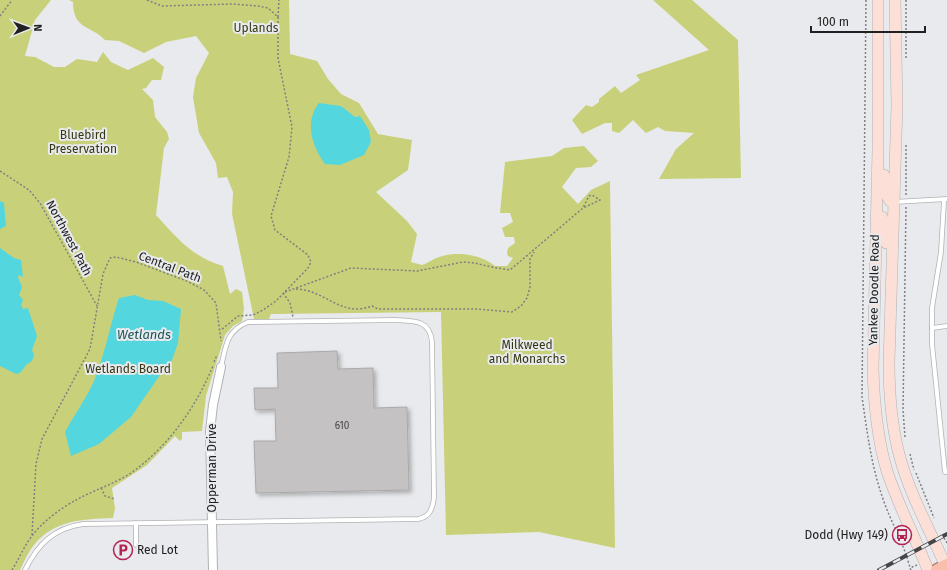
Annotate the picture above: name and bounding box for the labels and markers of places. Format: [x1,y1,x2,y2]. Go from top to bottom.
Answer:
bus stop icon: Dodd (Hwy 149) [891,524,913,546]
place label: Dodd (Hwy 149) [804,528,888,542]
parking icon: Red Lot [112,539,134,561]
place label: Red Lot [137,543,179,557]

